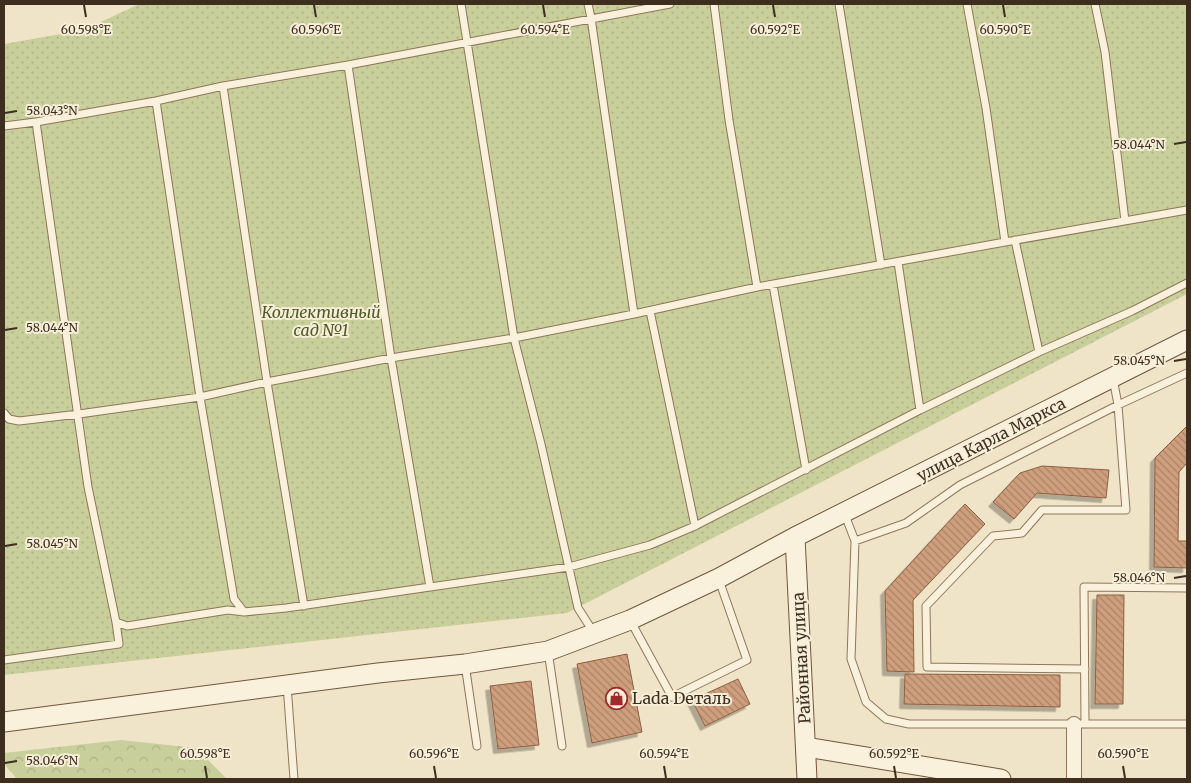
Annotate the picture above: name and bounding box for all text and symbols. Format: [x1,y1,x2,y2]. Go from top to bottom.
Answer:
text: 60.598°E [61,22,112,37]
text: 60.596°E [291,22,341,37]
text: 60.594°E [520,22,570,37]
text: 60.592°E [750,22,800,37]
text: 60.590°E [979,22,1031,37]
text: 58.043°N [26,103,78,118]
text: 58.044°N [1113,137,1166,152]
park label: Коллективный сад №1 [261,302,381,340]
text: 58.044°N [26,320,79,335]
text: 58.045°N [1113,353,1165,368]
street label: улица Карла Маркса [913,393,1069,485]
text: 58.045°N [26,536,78,551]
text: 58.046°N [1113,570,1166,585]
street label: Районная улица [788,591,814,724]
shop icon: Lada Dеталь [604,686,628,710]
place label: Lada Dеталь [632,688,731,708]
text: 60.598°E [180,746,231,761]
text: 60.596°E [409,746,459,761]
text: 60.594°E [639,746,689,761]
text: 60.592°E [869,746,919,761]
text: 60.590°E [1097,746,1149,761]
text: 58.046°N [26,753,79,768]

